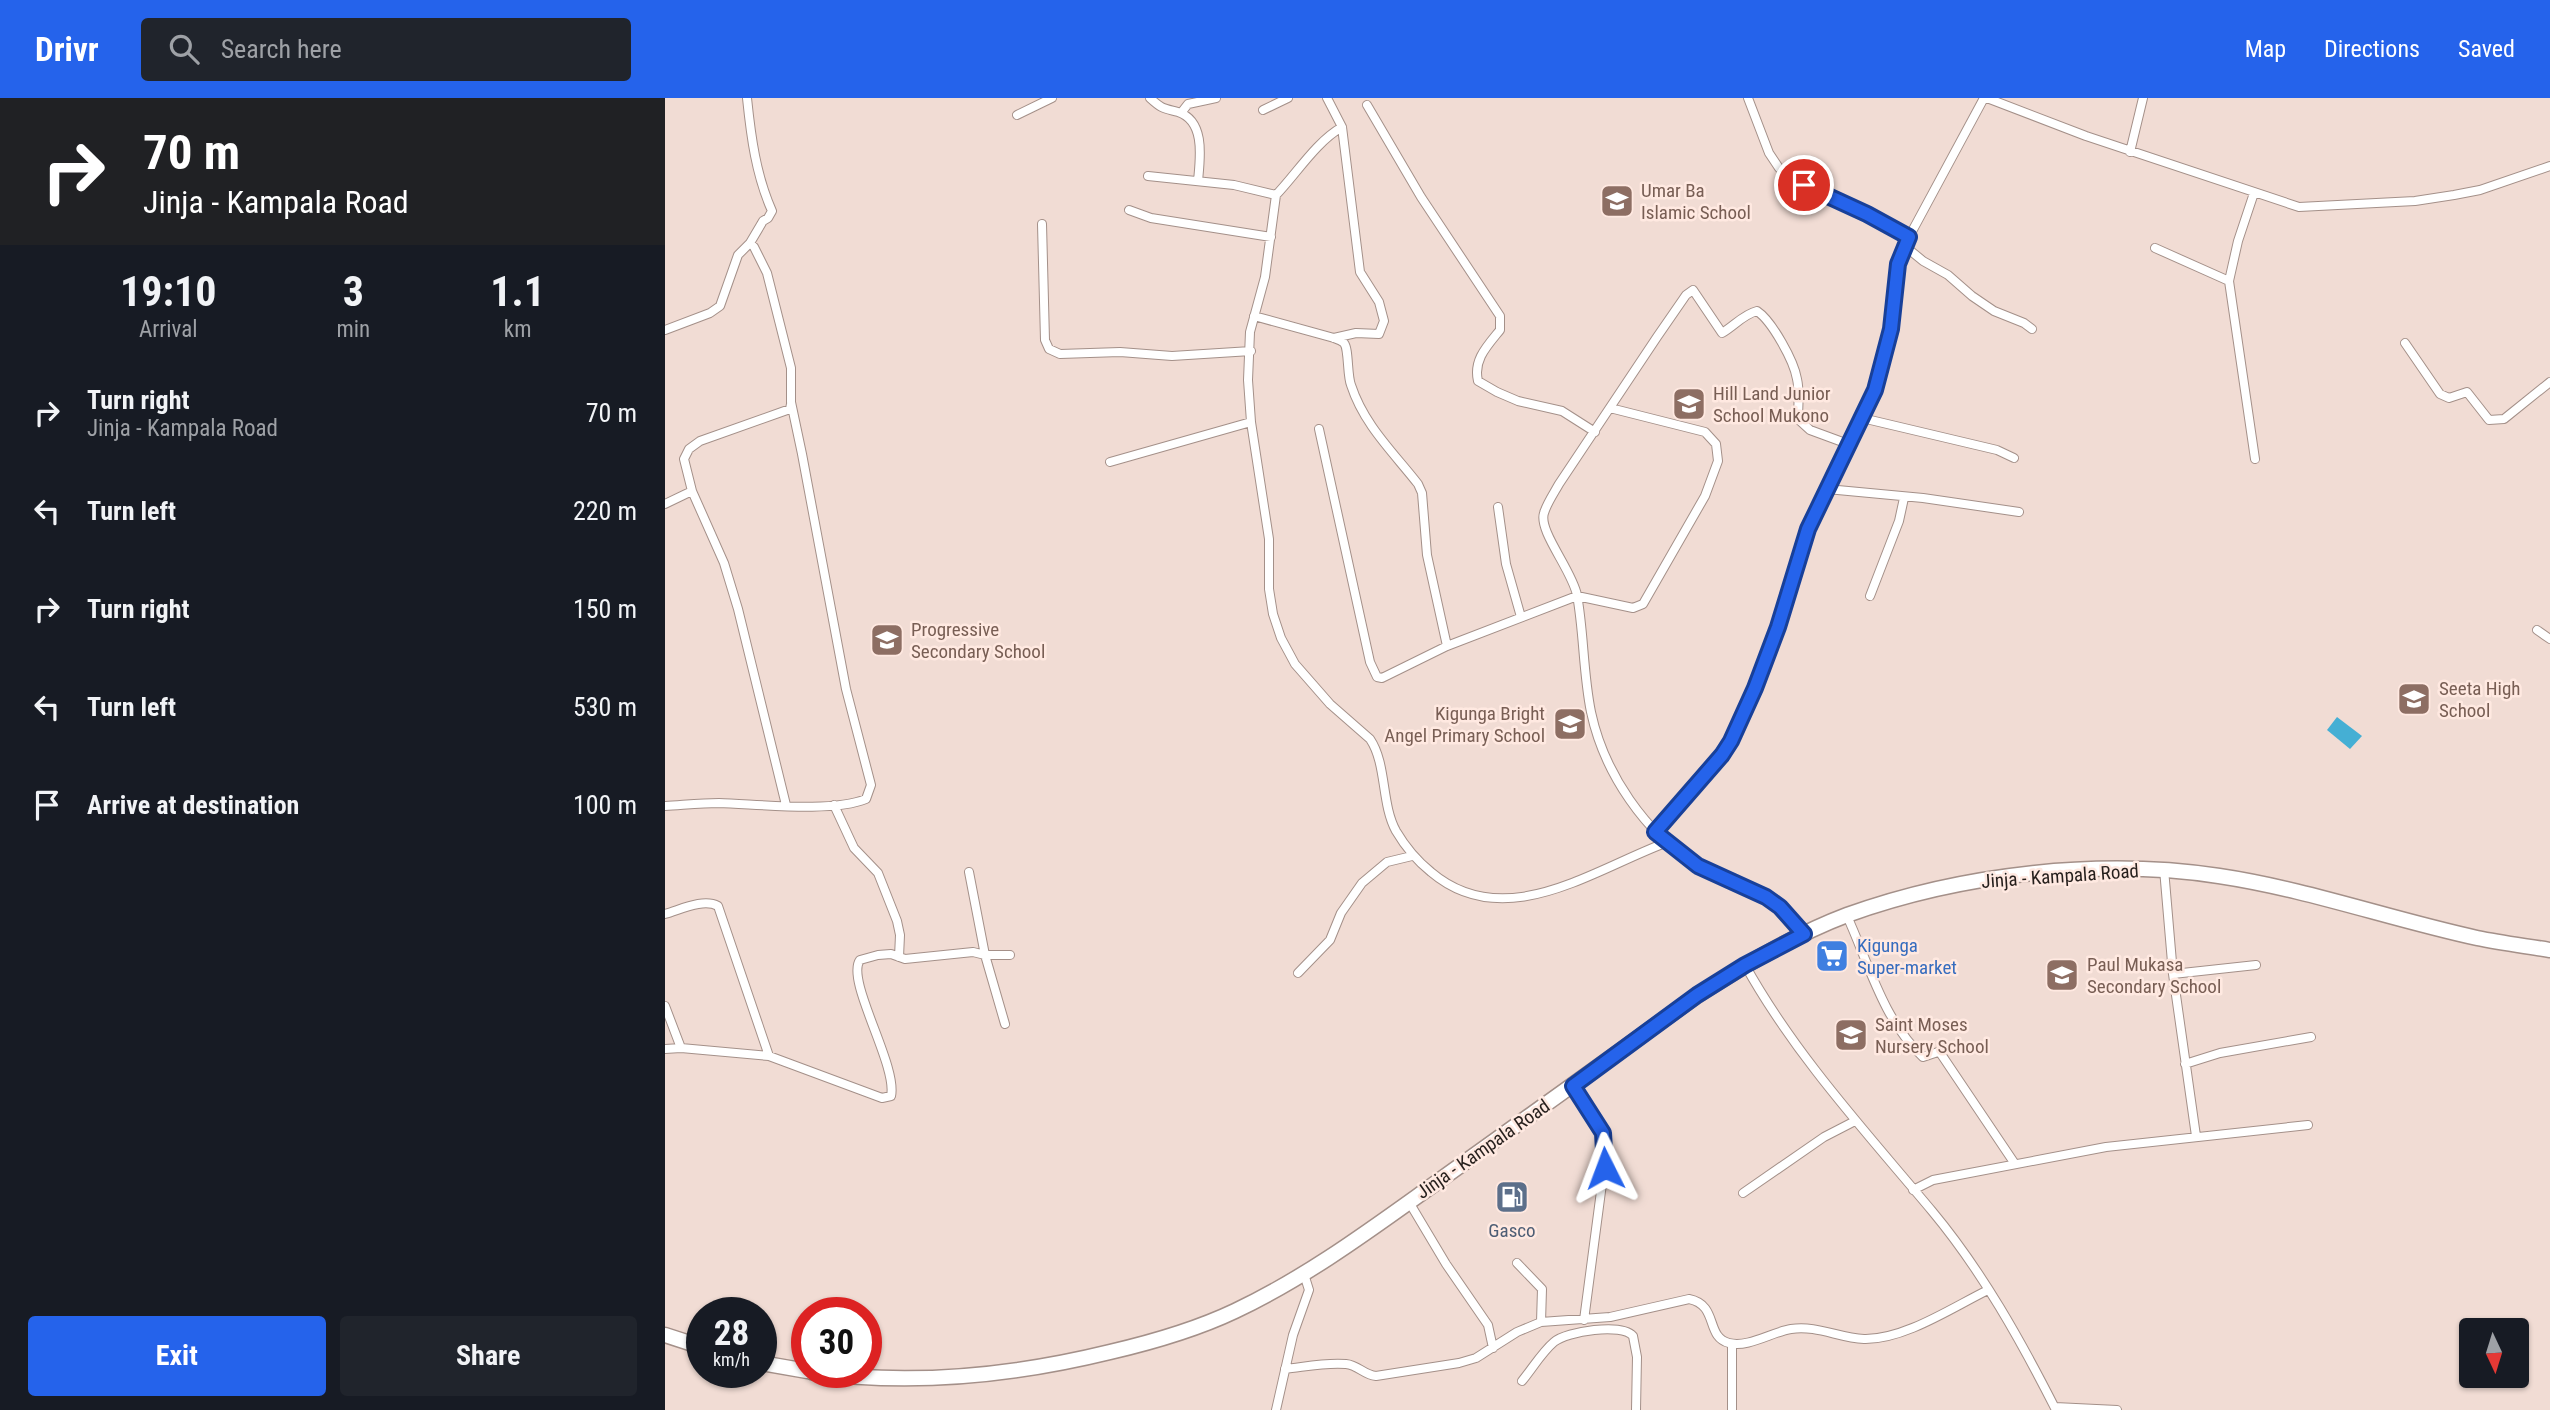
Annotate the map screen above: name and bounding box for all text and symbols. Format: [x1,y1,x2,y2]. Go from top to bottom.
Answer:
search box [141,18,631,81]
text: Drivr [35,30,99,69]
icon: search [165,30,203,68]
text: Search here [221,34,342,64]
text: Map [2245,35,2286,63]
text: Directions [2324,35,2420,63]
text: Saved [2458,35,2515,63]
text: 70 m [143,124,240,181]
icon: right [28,126,119,217]
pin [1774,155,1834,215]
icon: arrive [1785,166,1823,204]
place label: Umar Ba Islamic School [1641,179,1751,224]
school or university icon: Umar Ba Islamic School [1598,182,1636,220]
text: Jinja - Kampala Road [143,183,409,221]
text: 19:10 [120,267,216,316]
text: 3 [343,267,364,316]
text: 1.1 [490,267,545,316]
text: Arrival [139,316,198,343]
text: min [336,316,370,343]
text: km [504,316,531,343]
place label: Hill Land Junior School Mukono [1713,382,1831,427]
text: Turn right [87,385,189,415]
school or university icon: Hill Land Junior School Mukono [1670,385,1708,423]
icon: right [28,394,66,432]
text: 70 m [586,398,637,428]
text: Jinja - Kampala Road [87,415,278,442]
icon: left [28,492,66,530]
text: Turn left [87,496,176,526]
text: 220 m [573,496,637,526]
icon: right [28,590,66,628]
text: Turn right [87,594,189,624]
text: 150 m [573,594,637,624]
place label: Progressive Secondary School [911,618,1045,663]
school or university icon: Progressive Secondary School [868,621,906,659]
place label: Seeta High School [2439,677,2520,722]
school or university icon: Seeta High School [2395,680,2433,718]
icon: left [28,688,66,726]
text: Turn left [87,692,176,722]
text: 530 m [573,692,637,722]
place label: Kigunga Bright Angel Primary School [1384,702,1545,747]
school or university icon: Kigunga Bright Angel Primary School [1551,705,1589,743]
icon: arrive [28,786,66,824]
text: Arrive at destination [87,790,299,820]
text: 100 m [573,790,637,820]
street label: Jinja - Kampala Road [1981,859,2139,893]
place label: Kigunga Super-market [1857,934,1957,979]
supermarket icon: Kigunga Super-market [1813,937,1851,975]
place label: Paul Mukasa Secondary School [2087,953,2221,998]
school or university icon: Paul Mukasa Secondary School [2043,956,2081,994]
place label: Saint Moses Nursery School [1875,1013,1989,1058]
school or university icon: Saint Moses Nursery School [1832,1016,1870,1054]
street label: Jinja - Kampala Road [1412,1094,1554,1204]
position arrow [1568,1131,1642,1205]
fuel station icon: Gasco [1493,1178,1531,1216]
place label: Gasco [1488,1219,1536,1242]
speed limit sign: 30 [791,1297,882,1388]
text: 28 [714,1313,749,1354]
button: Exit [28,1316,326,1396]
button: Share [340,1316,637,1396]
north arrow [2459,1318,2529,1388]
map controls [2459,1318,2529,1388]
text: km/h [713,1349,750,1370]

